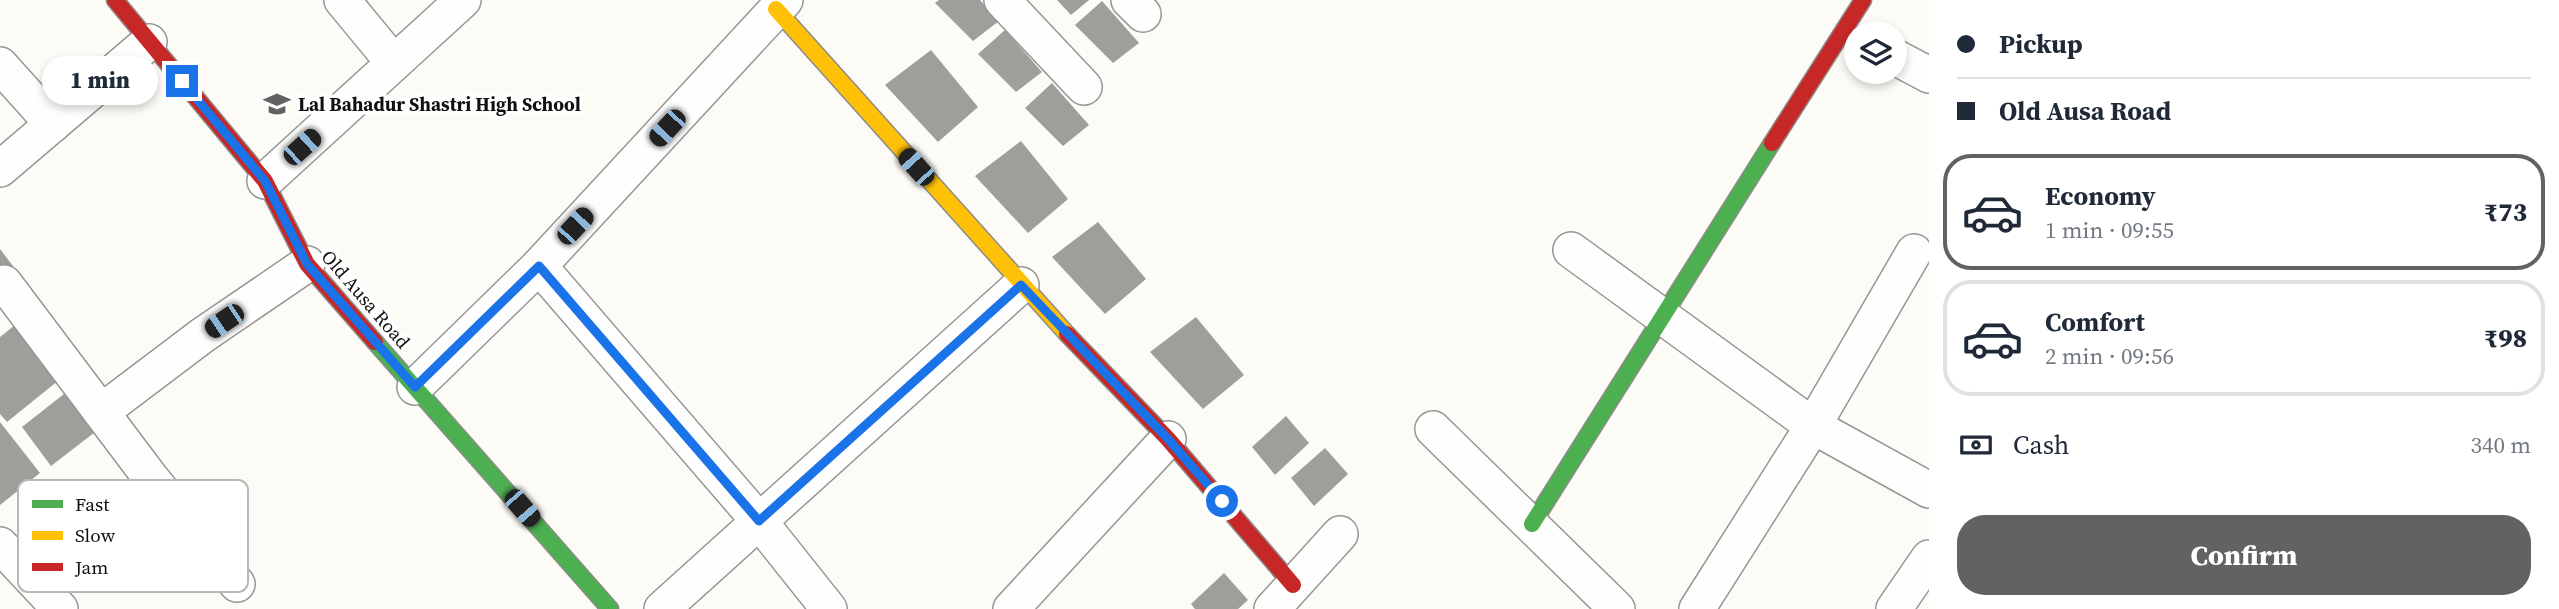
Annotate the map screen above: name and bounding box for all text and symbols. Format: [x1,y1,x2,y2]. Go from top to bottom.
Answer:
map controls [1844,21,1907,84]
button: layers [1844,21,1907,84]
text: Pickup [1999,26,2083,62]
callout: 1 min [42,56,158,106]
text: 1 min [70,64,130,96]
route end [166,65,198,97]
school or university icon: Lal Bahadur Shastri High School [262,89,292,119]
place label: Lal Bahadur Shastri High School [298,91,581,117]
text: Old Ausa Road [1999,93,2171,129]
car [645,105,690,151]
car [280,125,325,169]
car [895,144,938,190]
text: Economy [2045,178,2156,214]
icon: car [1961,181,2024,244]
text: ₹73 [2484,194,2527,230]
car [553,203,598,249]
text: 1 min · 09:55 [2045,214,2174,246]
street label: Old Ausa Road [316,244,416,354]
car [201,301,248,341]
text: Comfort [2045,304,2145,340]
icon: car [1961,307,2024,370]
text: ₹98 [2484,320,2527,356]
text: 2 min · 09:56 [2045,340,2174,372]
icon: cash [1957,426,1995,464]
text: Cash [2013,427,2069,463]
text: 340 m [2470,429,2531,461]
legend [18,480,248,592]
car [501,485,544,531]
route start [1206,485,1238,517]
text: Fast [75,491,110,517]
button: Confirm [1957,515,2531,595]
text: Slow [75,522,116,548]
text: Jam [74,554,108,580]

